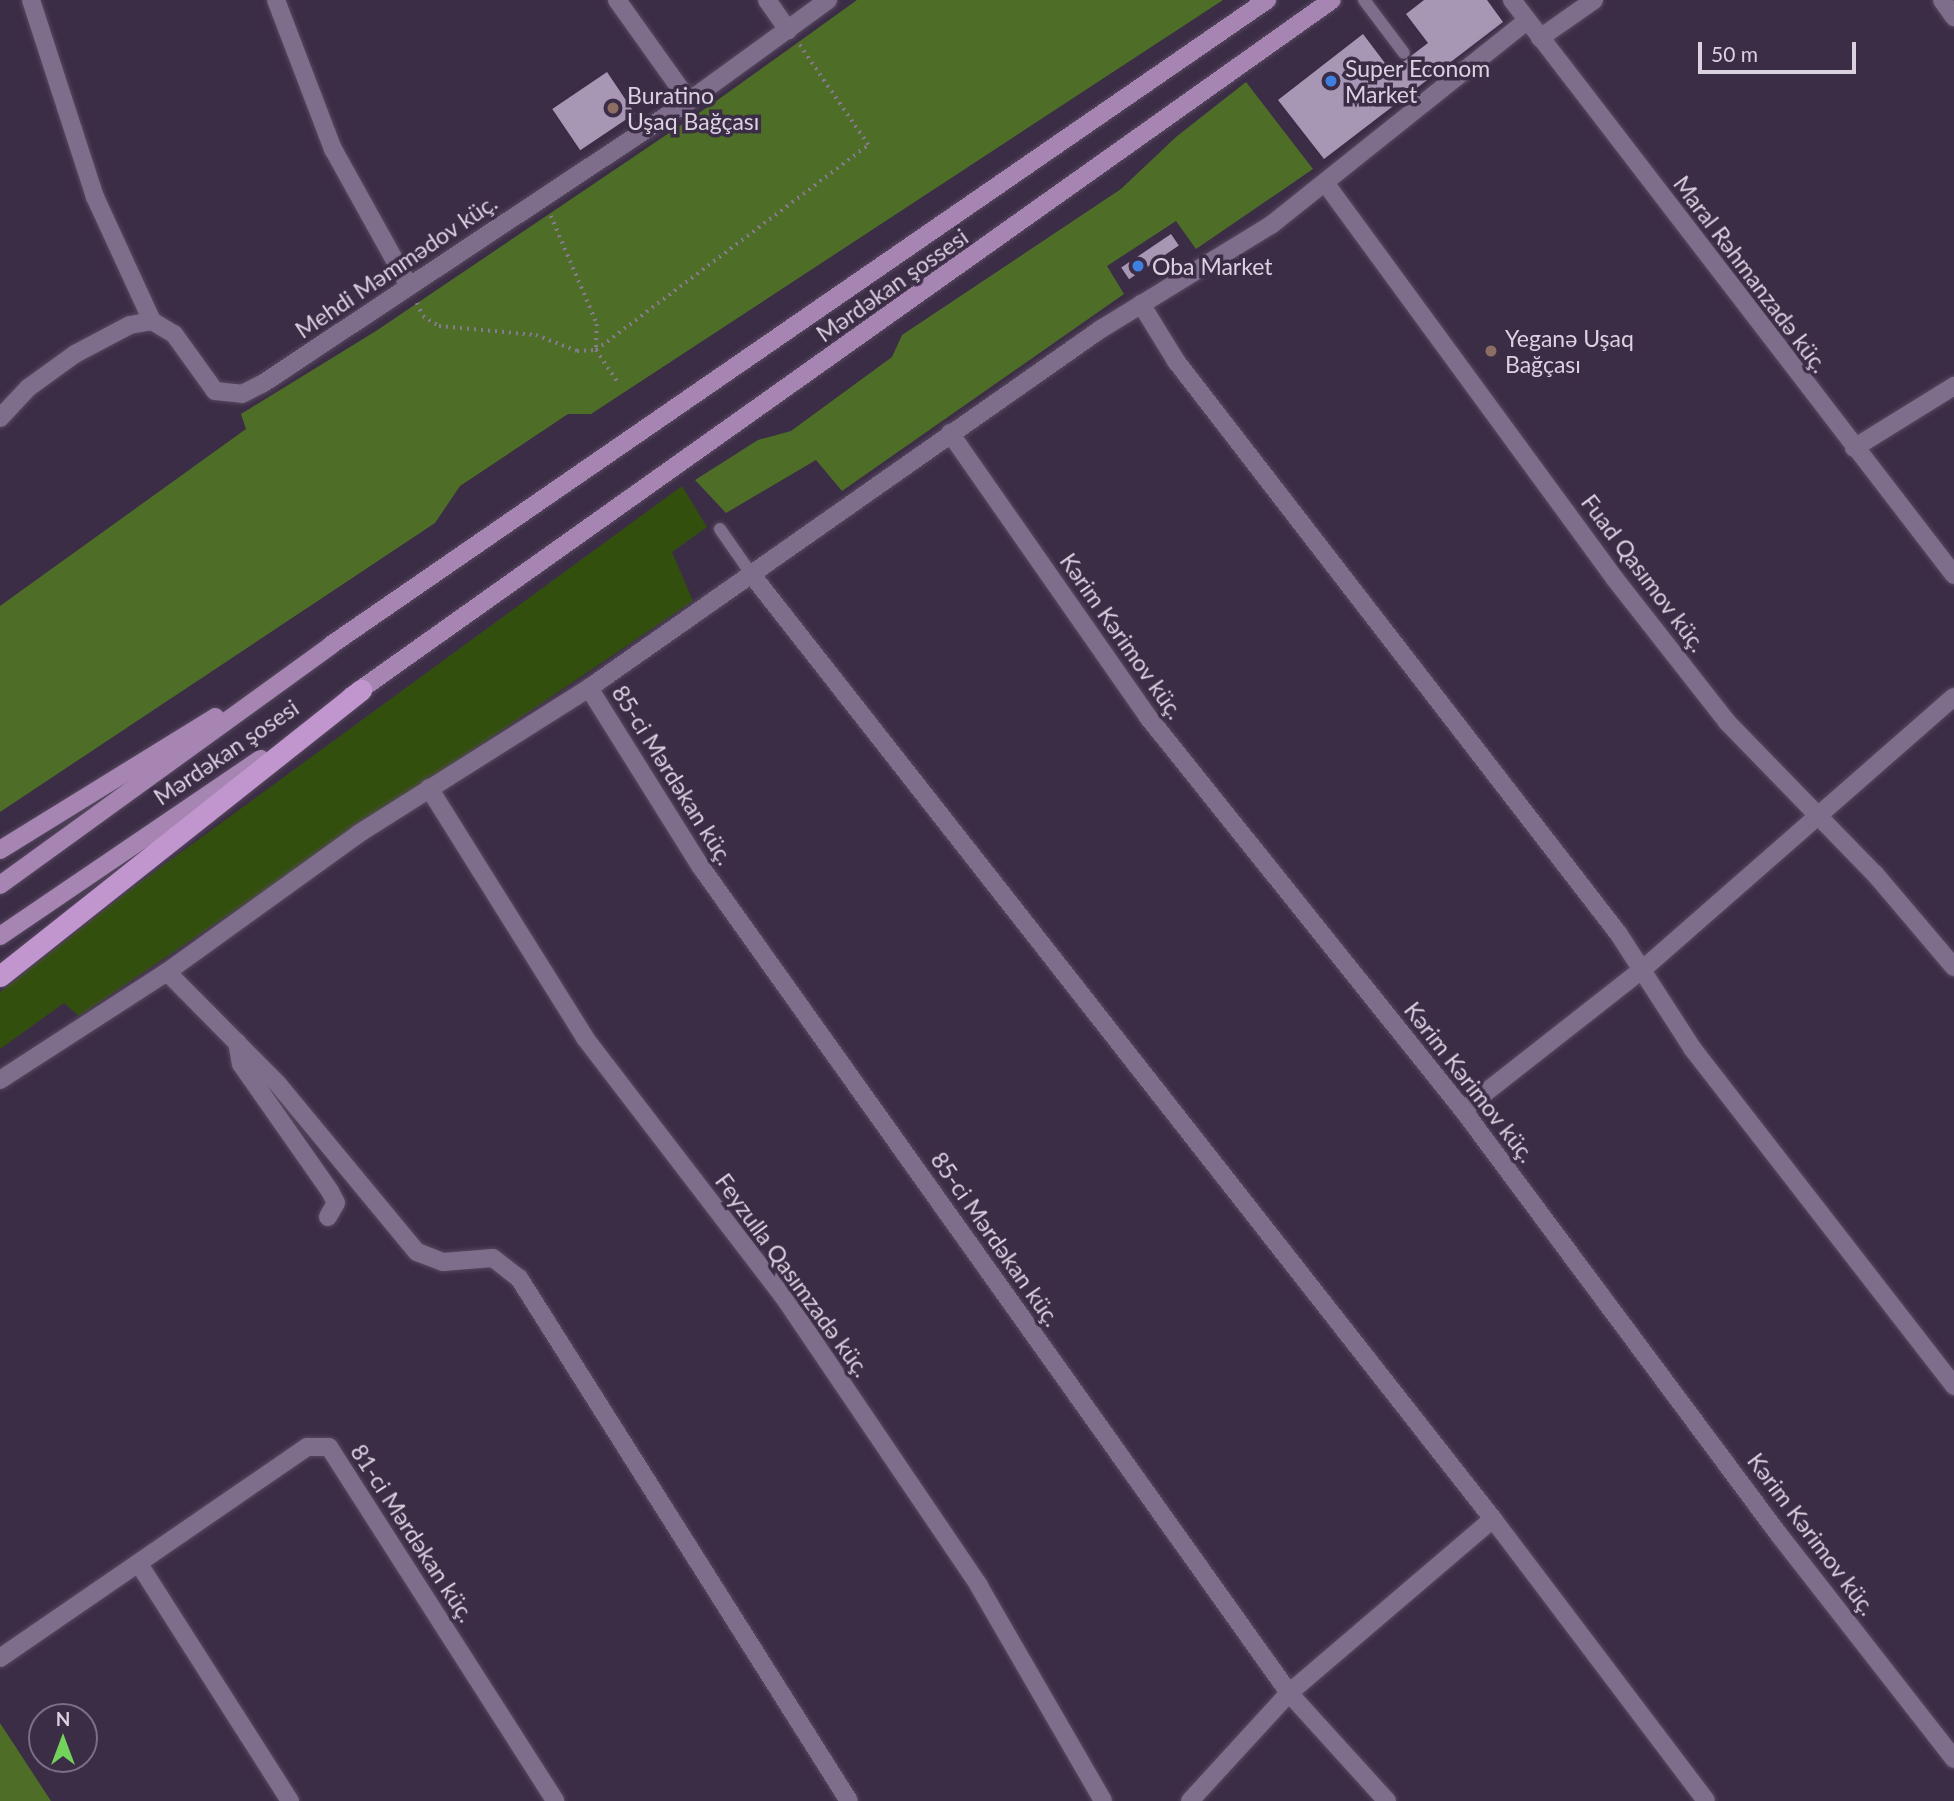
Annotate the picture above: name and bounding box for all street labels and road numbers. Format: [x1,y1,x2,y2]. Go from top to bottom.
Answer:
street label: Maral Rəhmanzadə küç. [1668,170,1834,378]
street label: Mehdi Məmmədov küç. [290,188,502,344]
street label: Mərdəkan şossesi [811,223,973,347]
street label: Fuad Qasımov küç. [1576,489,1712,657]
street label: Kərim Kərimov küç. [1054,548,1190,724]
street label: 85-ci Mərdəkan küç. [607,680,739,870]
street label: Mərdəkan şosesi [148,693,304,811]
street label: Kərim Kərimov küç. [1399,996,1541,1168]
street label: 85-ci Mərdəkan küç. [925,1147,1067,1331]
street label: Feyzulla Qasımzadə küç. [710,1168,876,1382]
street label: 81-ci Mərdəkan küç. [345,1439,481,1627]
street label: Kərim Kərimov küç. [1742,1447,1882,1621]

